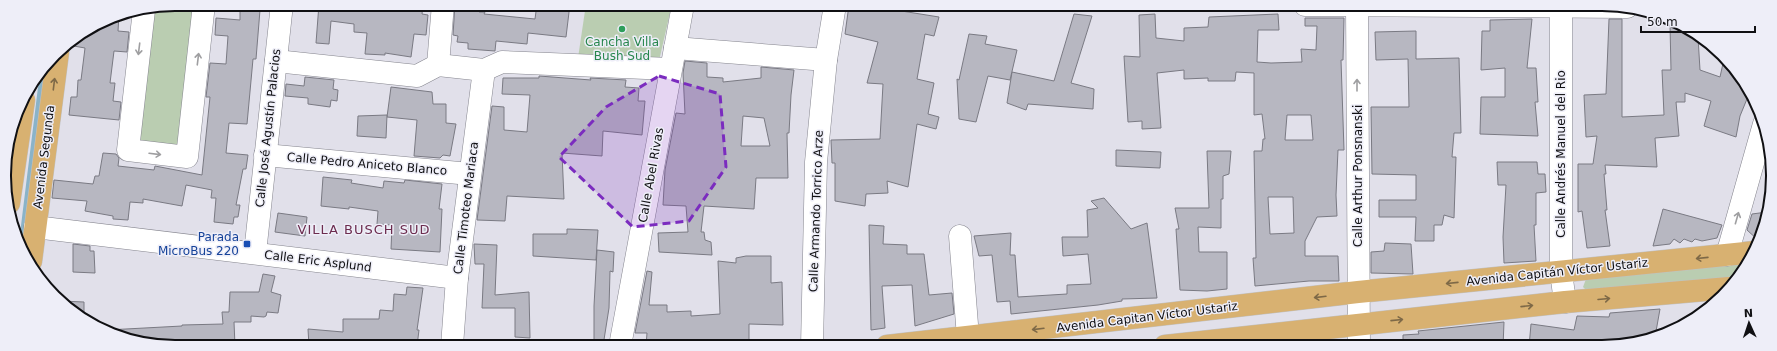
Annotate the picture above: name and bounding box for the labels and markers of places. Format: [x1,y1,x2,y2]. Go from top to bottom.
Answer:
marker: Cancha Villa Bush Sud [617,24,627,34]
place label: Cancha Villa Bush Sud [585,35,659,63]
place label: Parada MicroBus 220 [158,230,239,258]
marker: Parada MicroBus 220 [242,239,252,249]

